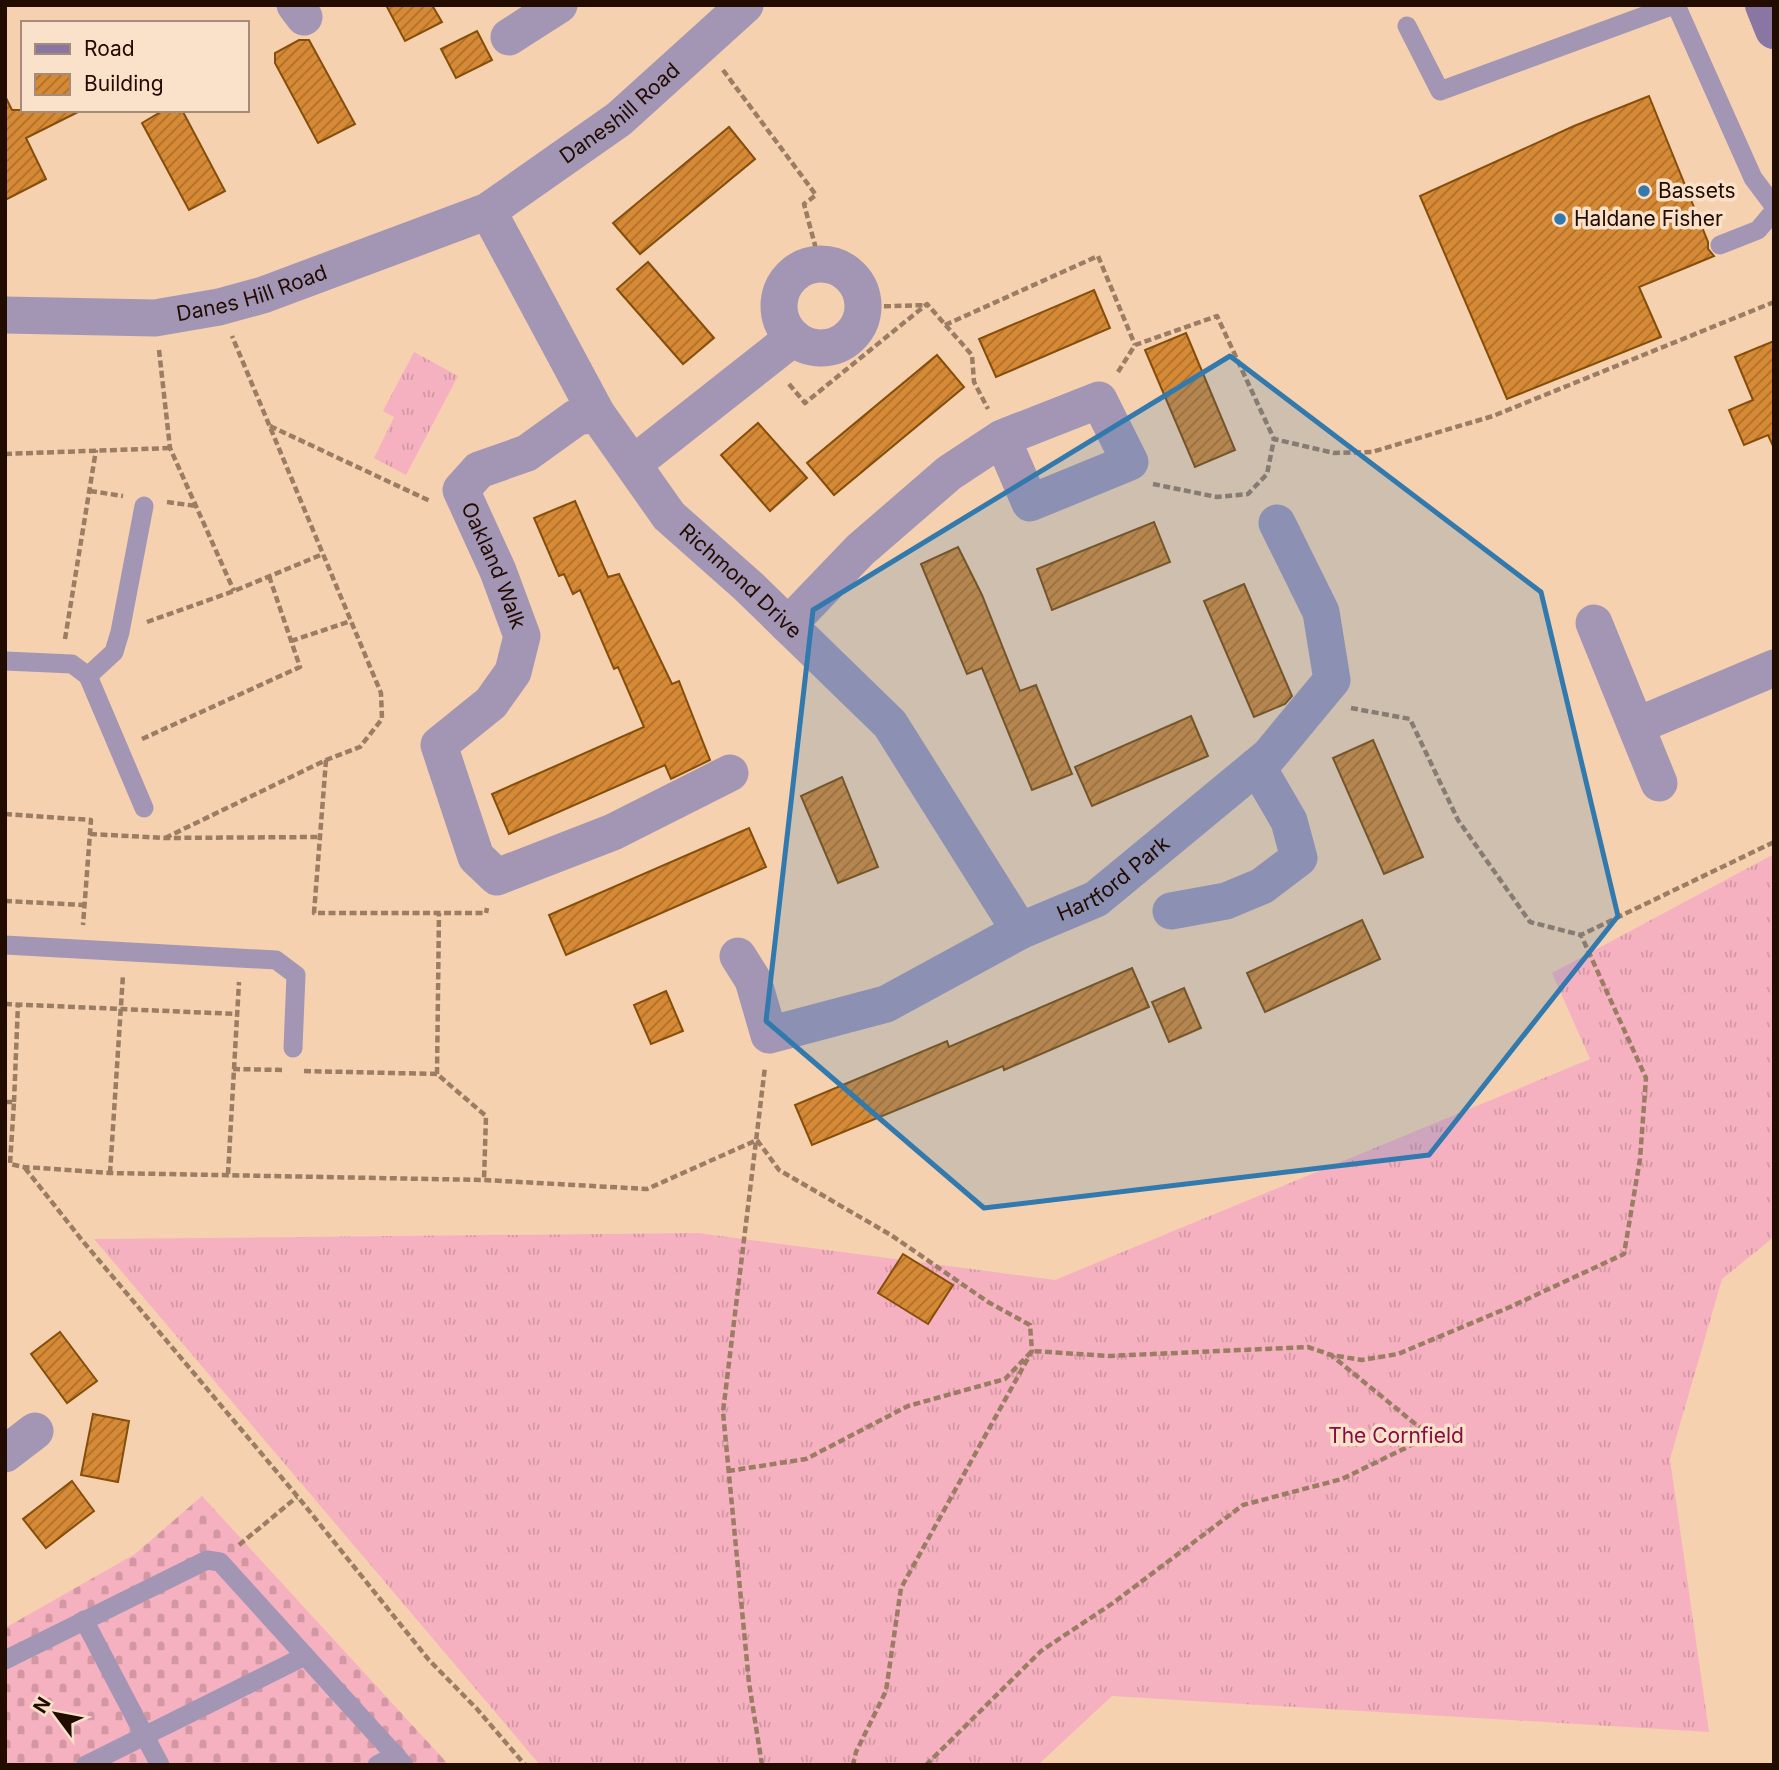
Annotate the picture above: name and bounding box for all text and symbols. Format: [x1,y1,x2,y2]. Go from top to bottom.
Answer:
legend [21,21,248,112]
text: Road [84,36,135,61]
street label: Daneshill Road [555,57,685,169]
text: Building [84,71,164,96]
place label: Bassets [1658,178,1736,203]
marker: Bassets [1636,183,1652,199]
place label: Haldane Fisher [1574,206,1723,231]
marker: Haldane Fisher [1552,211,1568,227]
street label: Danes Hill Road [174,259,330,326]
street label: Oakland Walk [456,498,532,633]
street label: Richmond Drive [675,518,807,643]
street label: Hartford Park [1053,830,1175,926]
park label: The Cornfield [1328,1423,1464,1448]
north arrow [21,1679,91,1749]
text: N [28,1693,56,1717]

